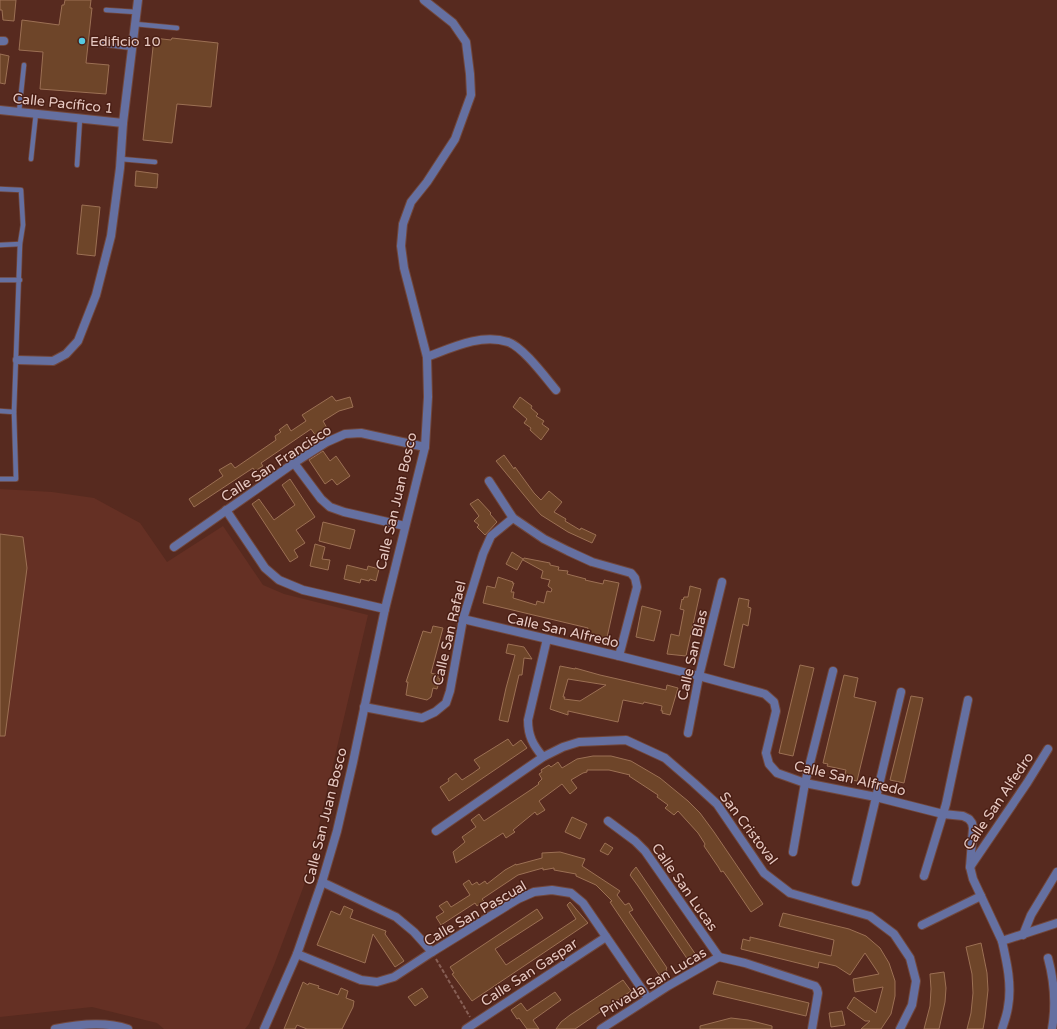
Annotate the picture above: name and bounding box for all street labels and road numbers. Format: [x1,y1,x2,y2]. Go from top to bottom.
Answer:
street label: Calle Pacífico 1 [12,90,114,117]
street label: Calle San Francisco [218,421,335,505]
street label: Calle San Juan Bosco [372,431,421,572]
street label: Calle San Rafael [429,579,470,687]
street label: Calle San Blas [674,608,711,702]
street label: Calle San Alfredo [505,609,621,652]
street label: Calle San Juan Bosco [300,746,351,886]
street label: Calle San Alfedro [959,749,1037,853]
street label: Calle San Alfredo [792,757,908,800]
street label: San Cristoval [716,789,781,868]
street label: Calle San Lucas [648,840,721,935]
street label: Calle San Pascual [421,877,530,950]
street label: Calle San Gaspar [478,934,581,1010]
street label: Privada San Lucas [597,944,710,1021]

